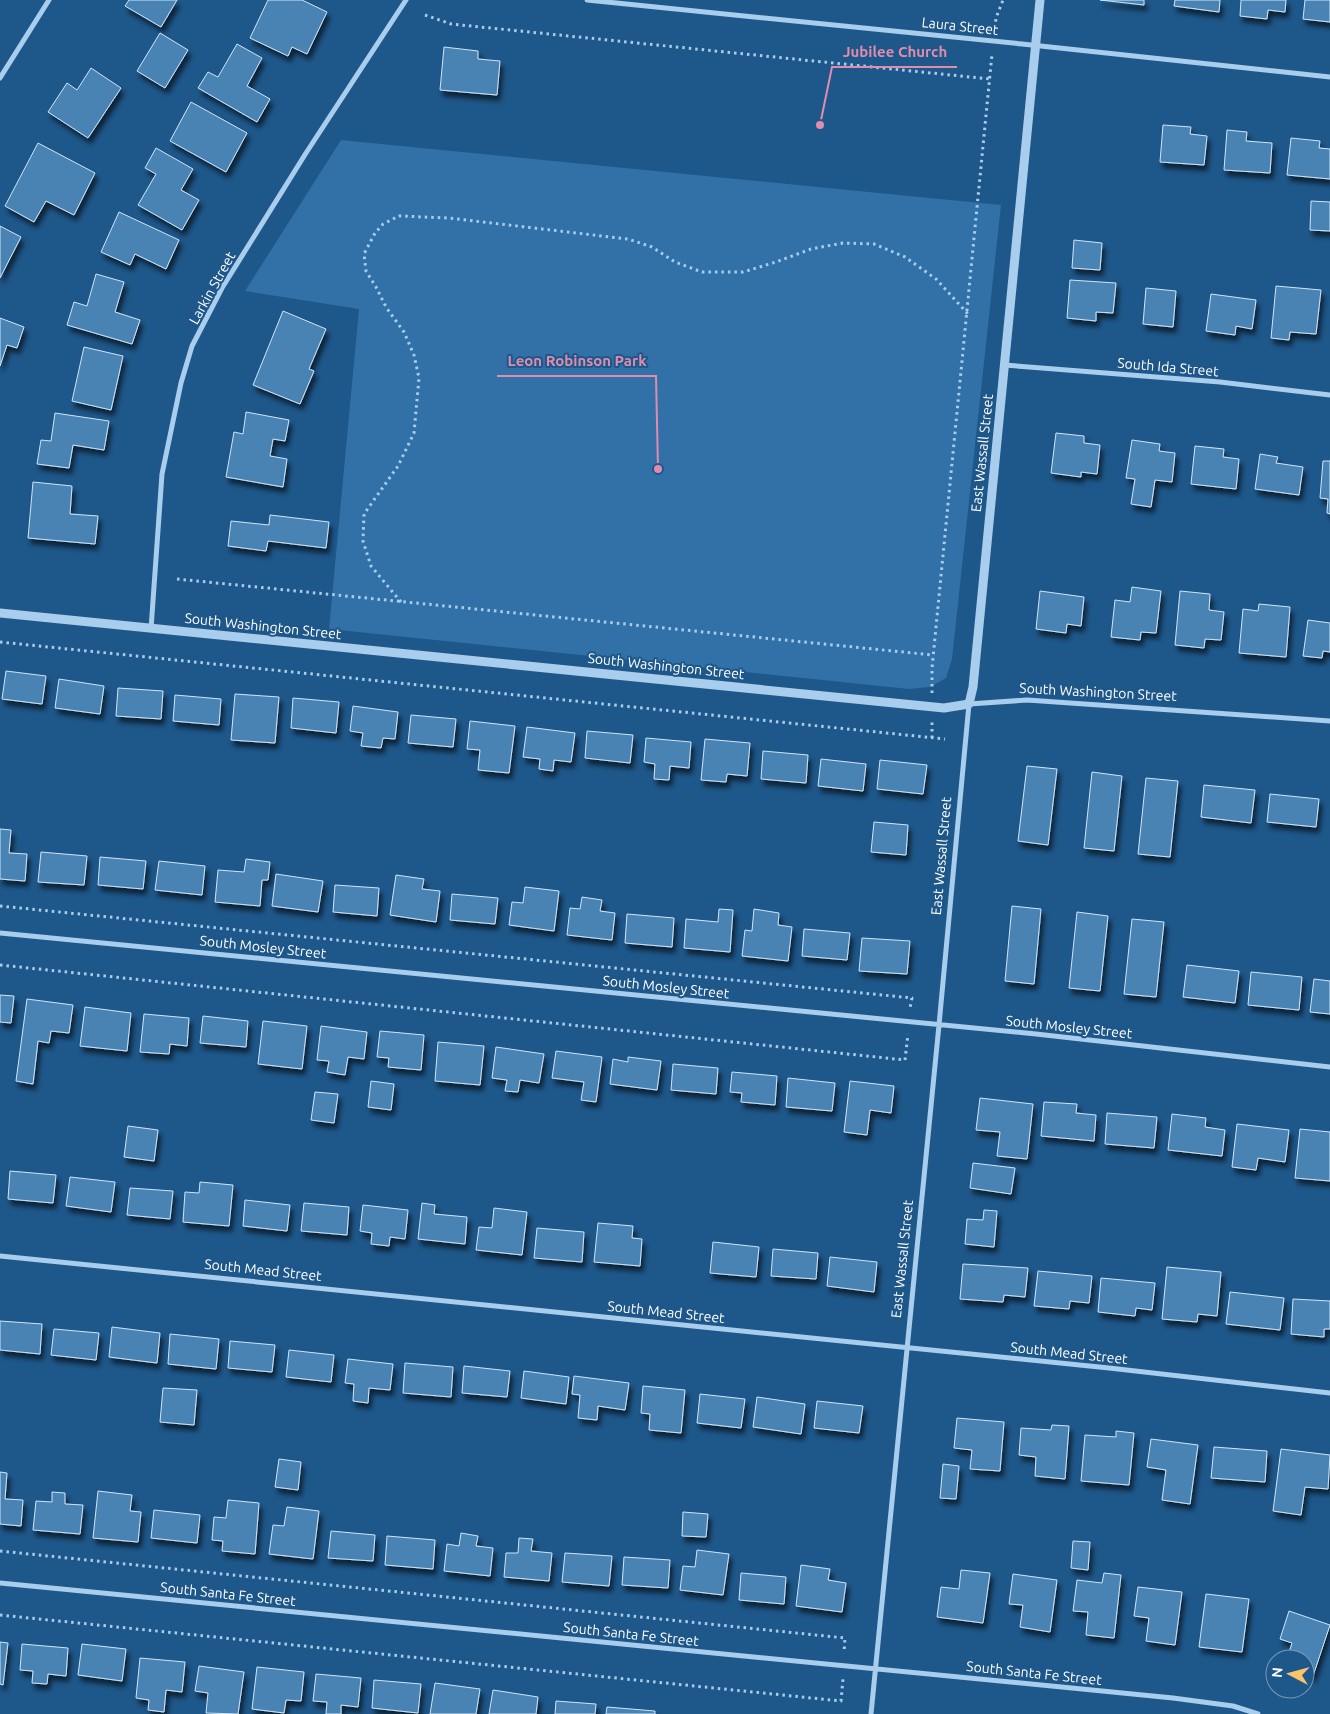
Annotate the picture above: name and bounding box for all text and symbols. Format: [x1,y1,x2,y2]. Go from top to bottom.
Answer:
street label: Laura Street [921,14,1000,38]
callout: Jubilee Church [832,37,957,67]
text: Jubilee Church [843,43,947,60]
street label: Larkin Street [186,249,239,327]
callout: Leon Robinson Park [497,346,656,376]
text: Leon Robinson Park [507,352,647,369]
street label: South Ida Street [1117,355,1220,379]
street label: East Wassall Street [968,393,996,513]
street label: South Washington Street [184,610,343,642]
street label: South Washington Street [587,650,746,682]
street label: South Washington Street [1019,680,1178,704]
street label: East Wassall Street [928,796,954,916]
street label: South Mosley Street [199,932,328,962]
street label: South Mosley Street [602,972,731,1002]
street label: South Mosley Street [1005,1012,1134,1042]
street label: East Wassall Street [888,1199,916,1319]
street label: South Mead Street [204,1256,323,1284]
street label: South Mead Street [607,1298,726,1326]
street label: South Mead Street [1010,1339,1129,1367]
street label: South Santa Fe Street [160,1579,297,1609]
street label: South Santa Fe Street [563,1619,700,1649]
north arrow [1265,1649,1315,1699]
street label: South Santa Fe Street [966,1658,1103,1688]
text: N [1269,1667,1286,1679]

